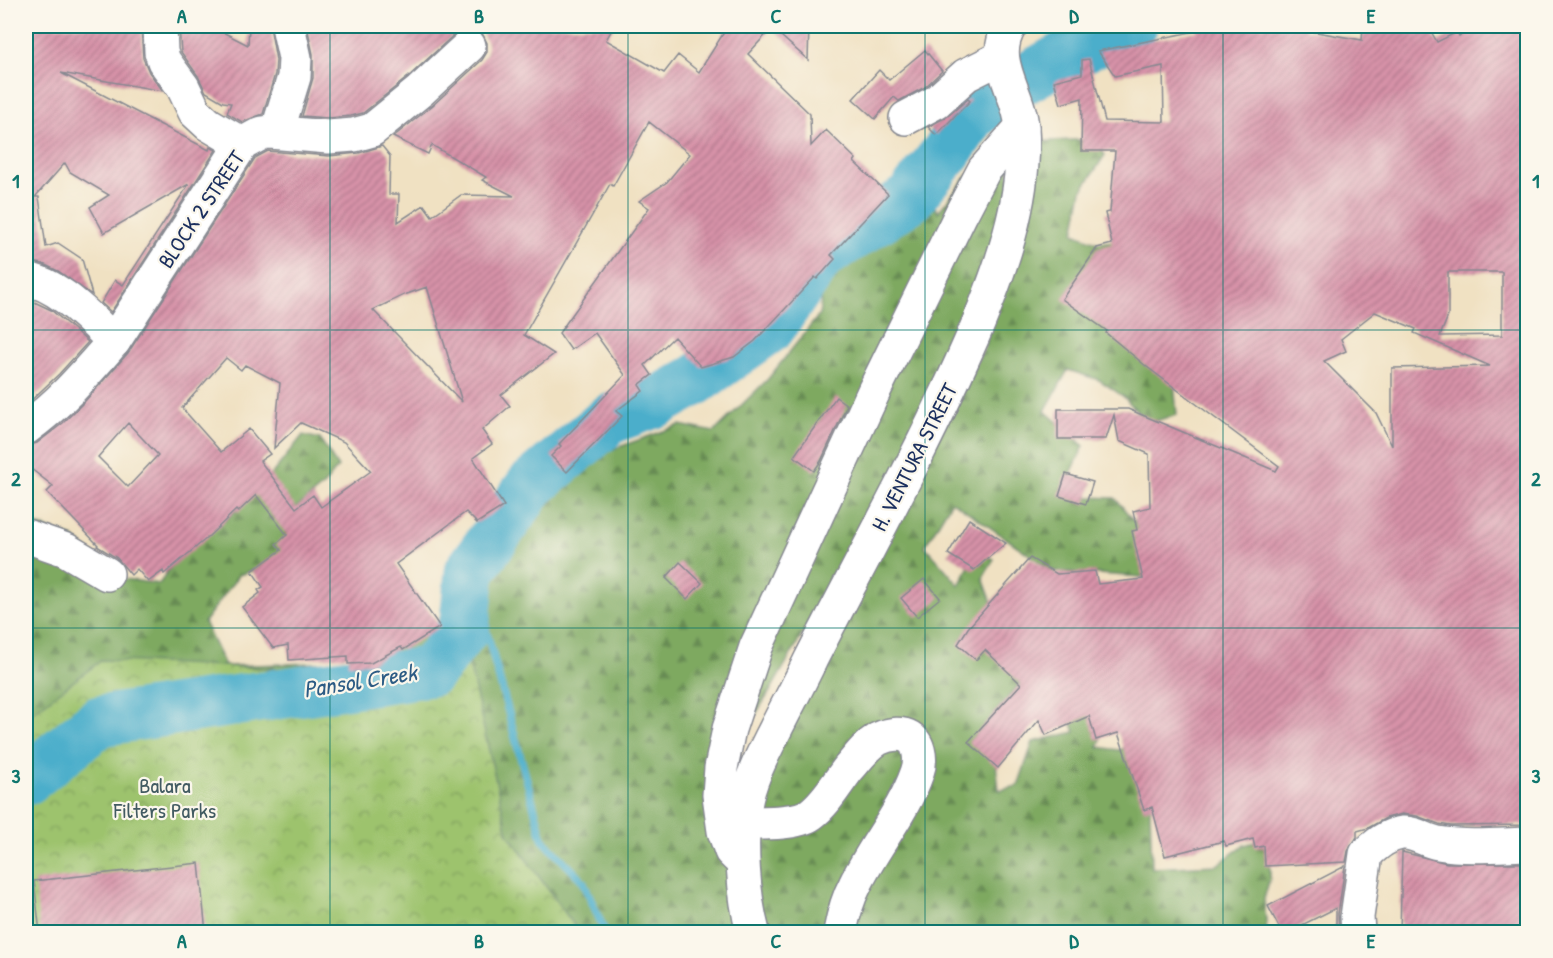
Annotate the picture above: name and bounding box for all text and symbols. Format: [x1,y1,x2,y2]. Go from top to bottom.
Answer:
text: A [177,2,187,29]
text: B [474,2,484,29]
text: C [771,2,782,29]
text: D [1069,2,1079,29]
text: E [1367,2,1376,29]
street label: BLOCK 2 STREET [151,144,252,274]
text: 1 [12,167,20,194]
text: 1 [1532,167,1540,194]
street label: H. VENTURA STREET [864,377,964,536]
text: 2 [11,465,21,492]
text: 2 [1531,465,1541,492]
water label: Pansol Creek [301,655,421,705]
text: 3 [12,762,21,789]
text: 3 [1532,762,1541,789]
park label: Balara Filters Parks [113,770,216,825]
text: A [177,927,187,954]
text: B [474,927,484,954]
text: C [771,927,782,954]
text: D [1069,927,1079,954]
text: E [1367,927,1376,954]

